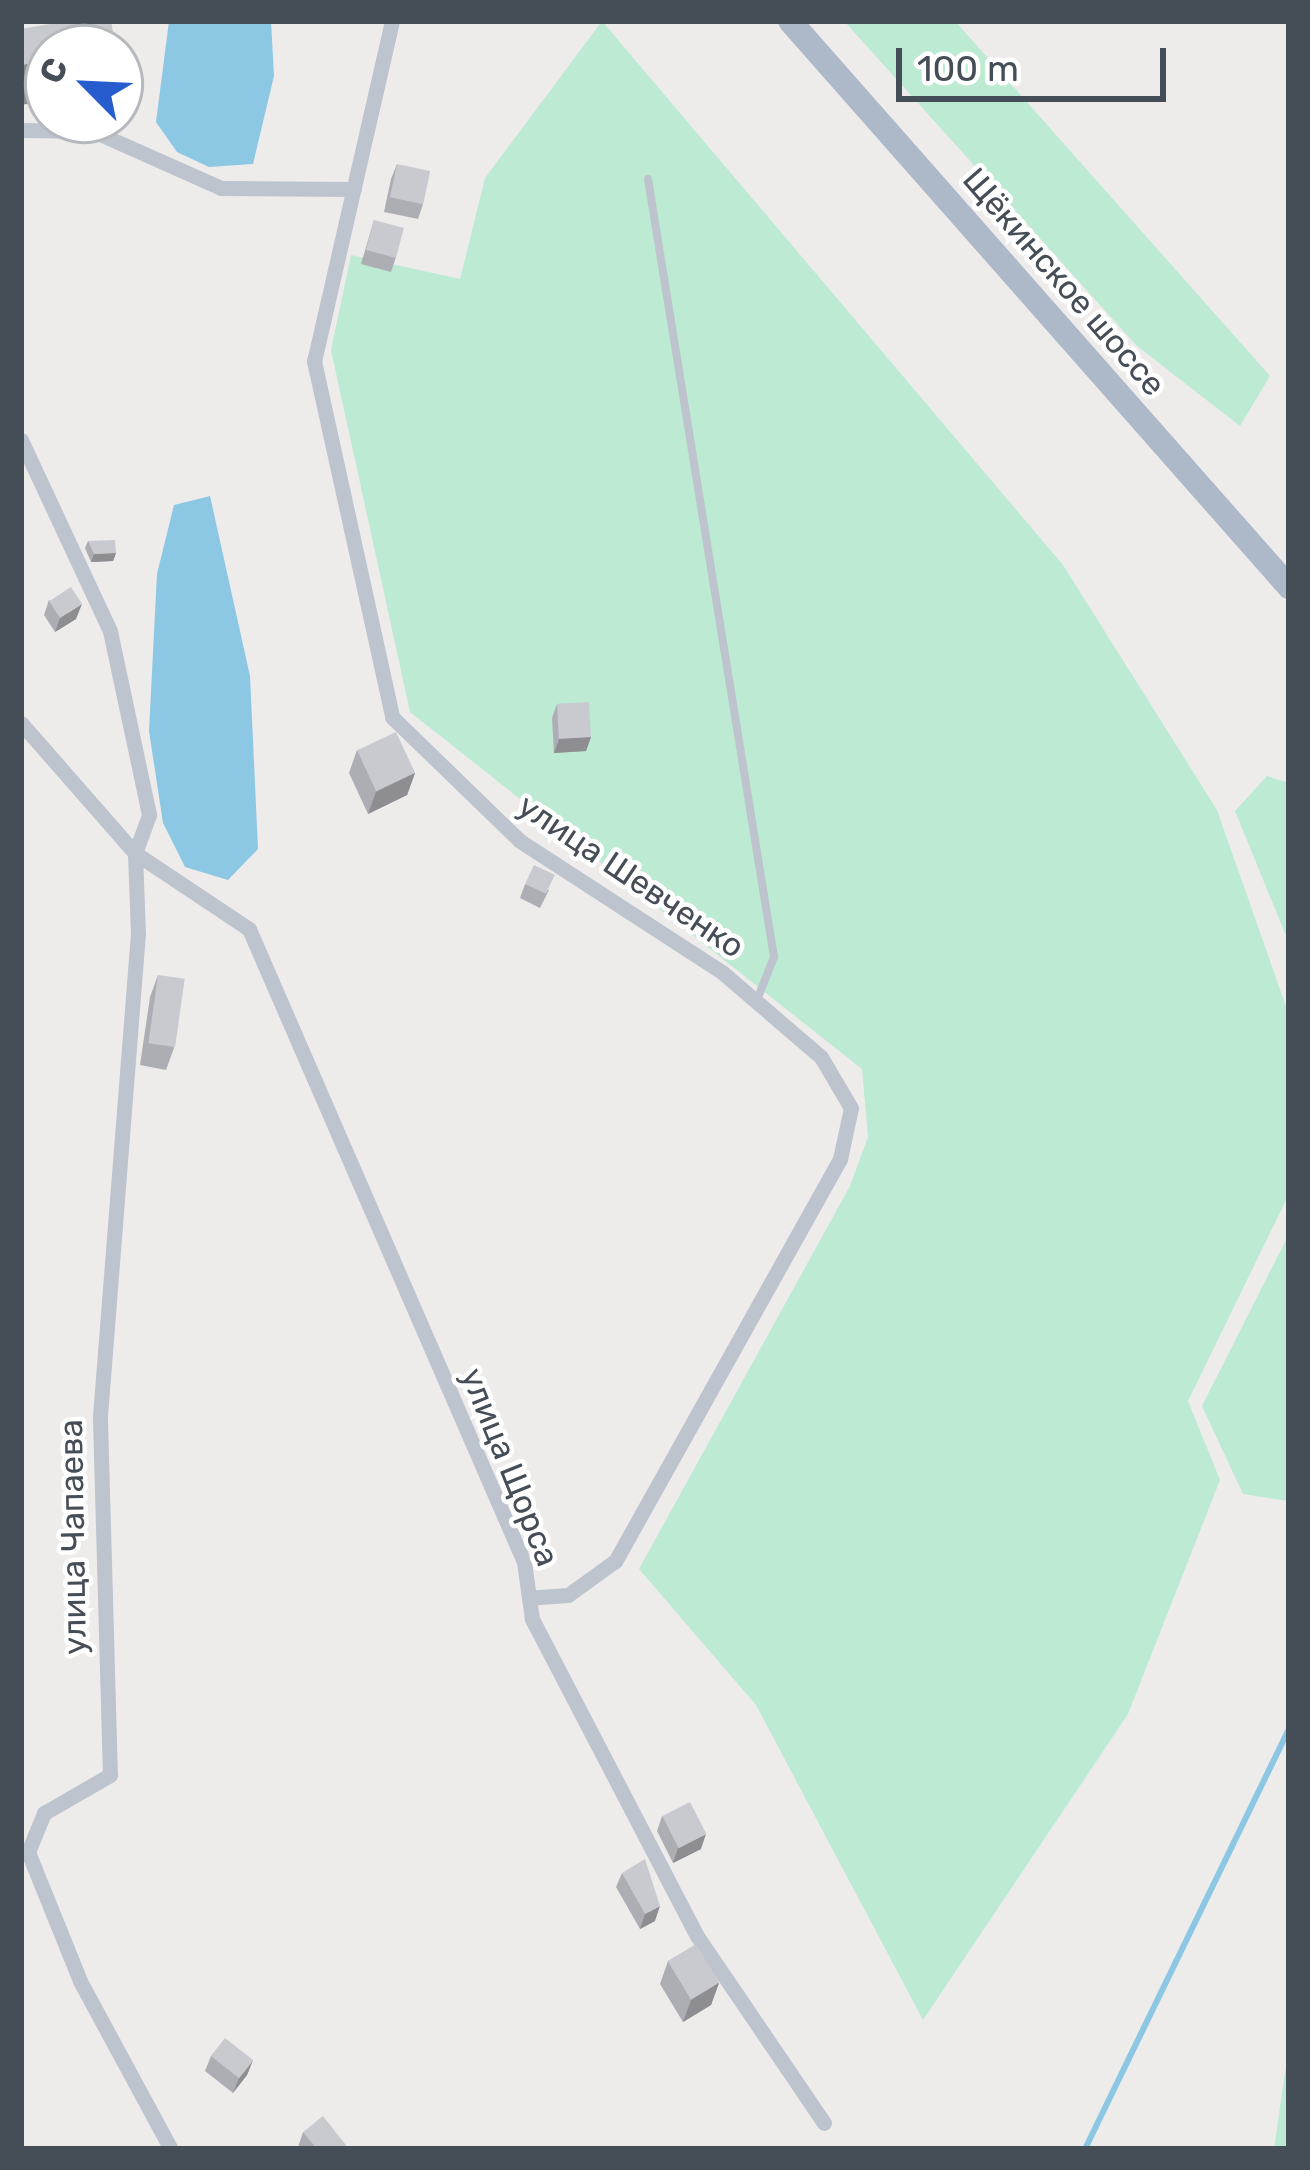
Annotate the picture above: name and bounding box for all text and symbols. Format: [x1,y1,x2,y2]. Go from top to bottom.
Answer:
north arrow [24,24,144,144]
scale bar [902,24,1172,98]
text: 100 m [917,47,1019,90]
text: С [31,52,76,89]
street label: Щёкинское шоссе [954,160,1174,404]
street label: улица Шевченко [510,786,752,966]
street label: улица Щорса [452,1362,568,1572]
street label: улица Чапаева [51,1419,95,1655]

